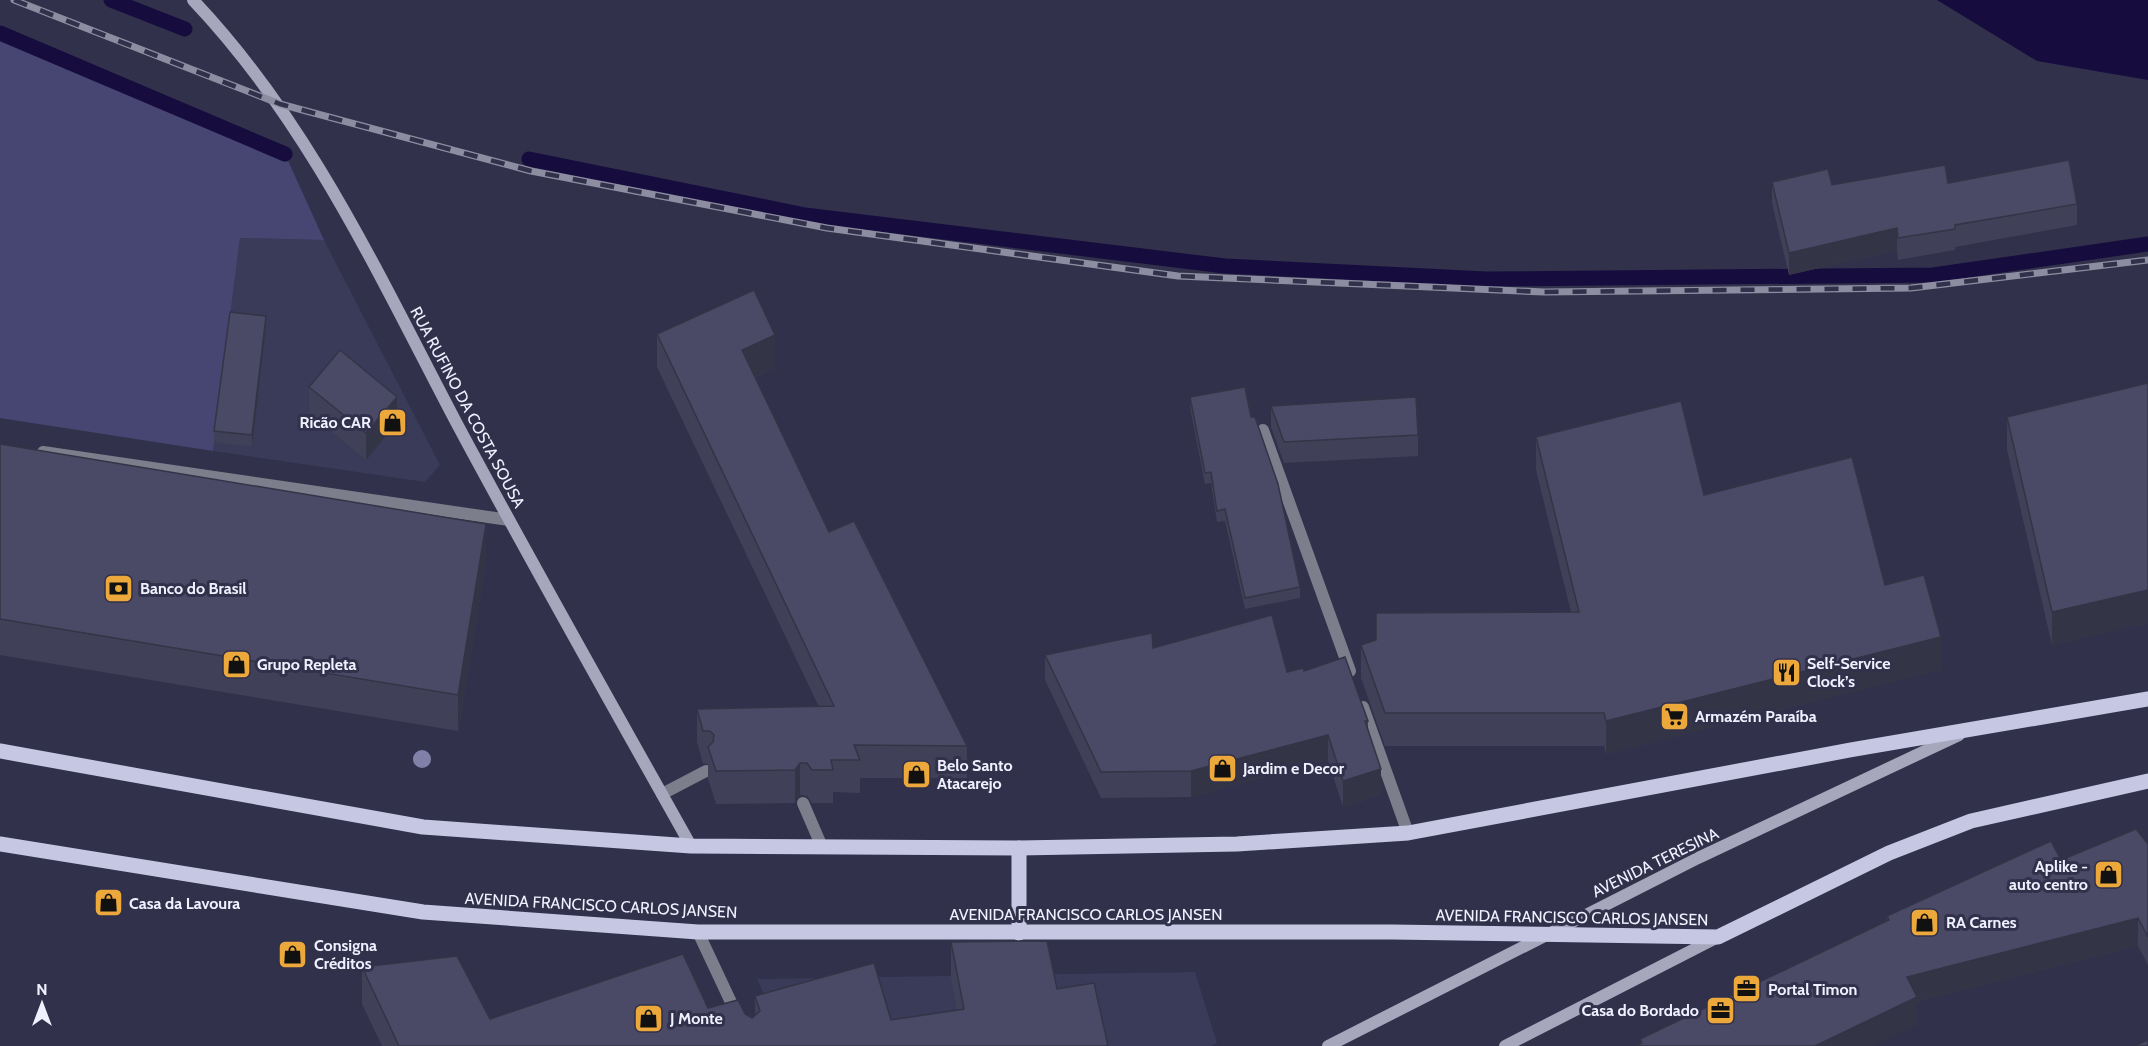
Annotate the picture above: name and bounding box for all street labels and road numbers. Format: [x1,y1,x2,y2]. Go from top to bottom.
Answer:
street label: RUA RUFINO DA COSTA SOUSA [406,303,529,511]
street label: AVENIDA TERESINA [1589,824,1722,901]
street label: AVENIDA FRANCISCO CARLOS JANSEN [464,889,738,922]
street label: AVENIDA FRANCISCO CARLOS JANSEN [950,905,1222,924]
street label: AVENIDA FRANCISCO CARLOS JANSEN [1435,906,1709,929]

